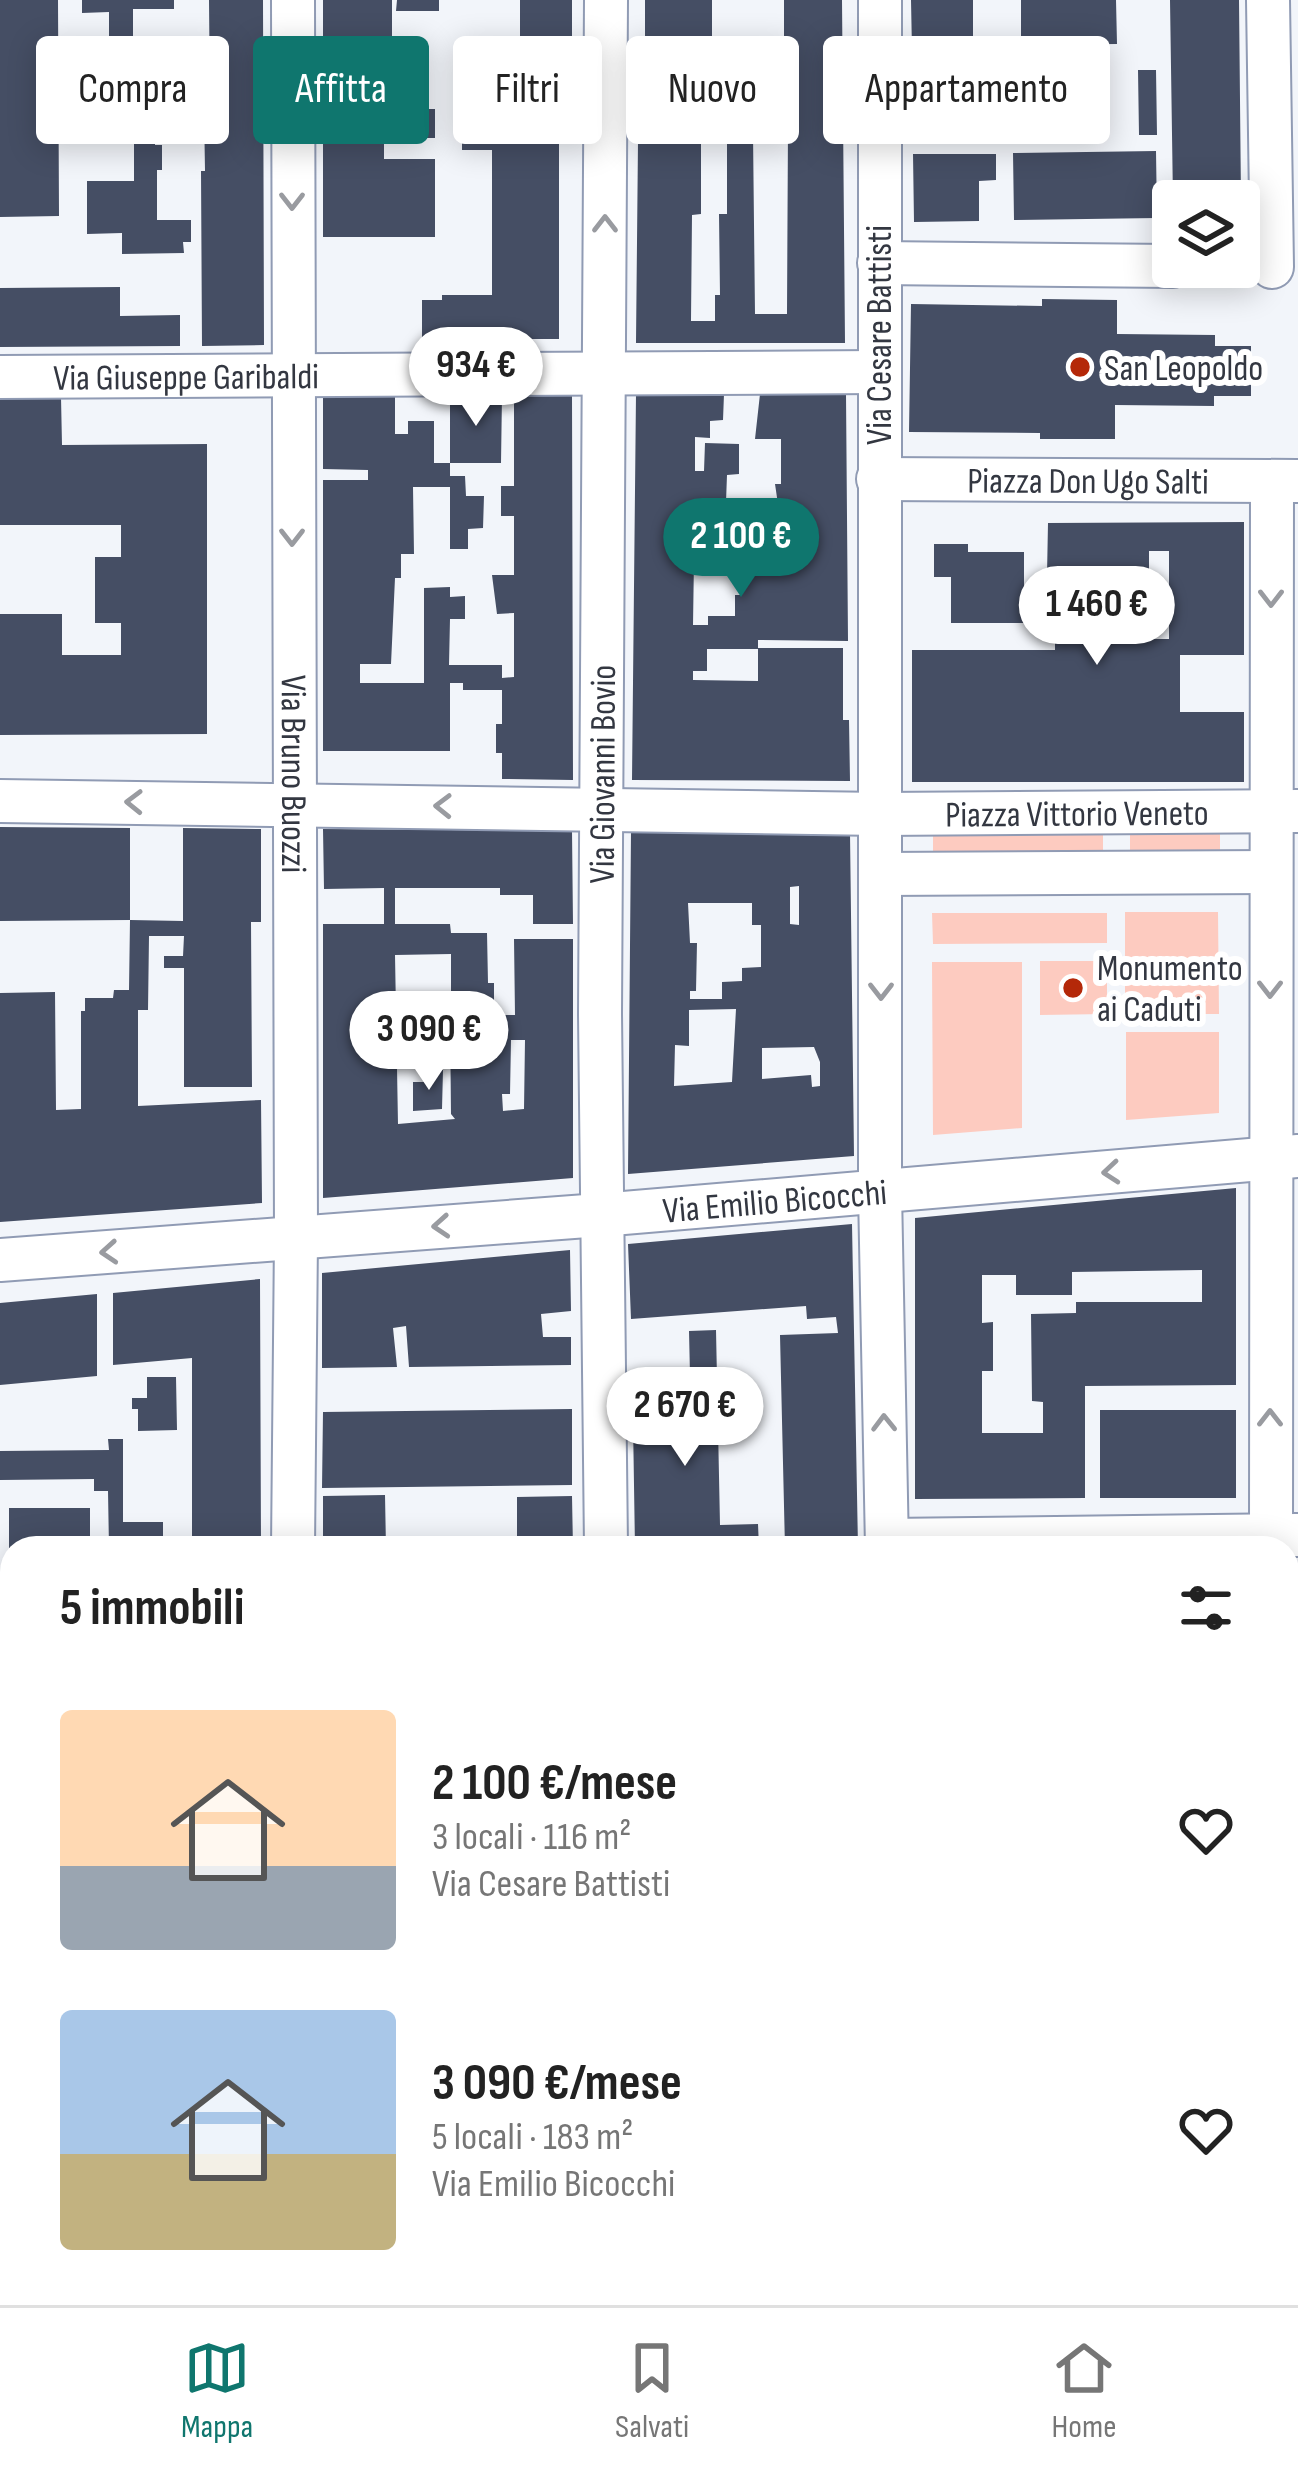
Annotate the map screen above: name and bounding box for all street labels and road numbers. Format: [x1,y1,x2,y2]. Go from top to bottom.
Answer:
street label: Via Cesare Battisti [859,225,902,445]
street label: Via Giuseppe Garibaldi [53,356,319,401]
street label: Piazza Don Ugo Salti [967,460,1209,505]
street label: Via Giovanni Bovio [582,665,626,884]
street label: Via Bruno Buozzi [271,675,314,873]
street label: Piazza Vittorio Veneto [945,793,1209,838]
street label: Via Emilio Bicocchi [661,1172,889,1234]

